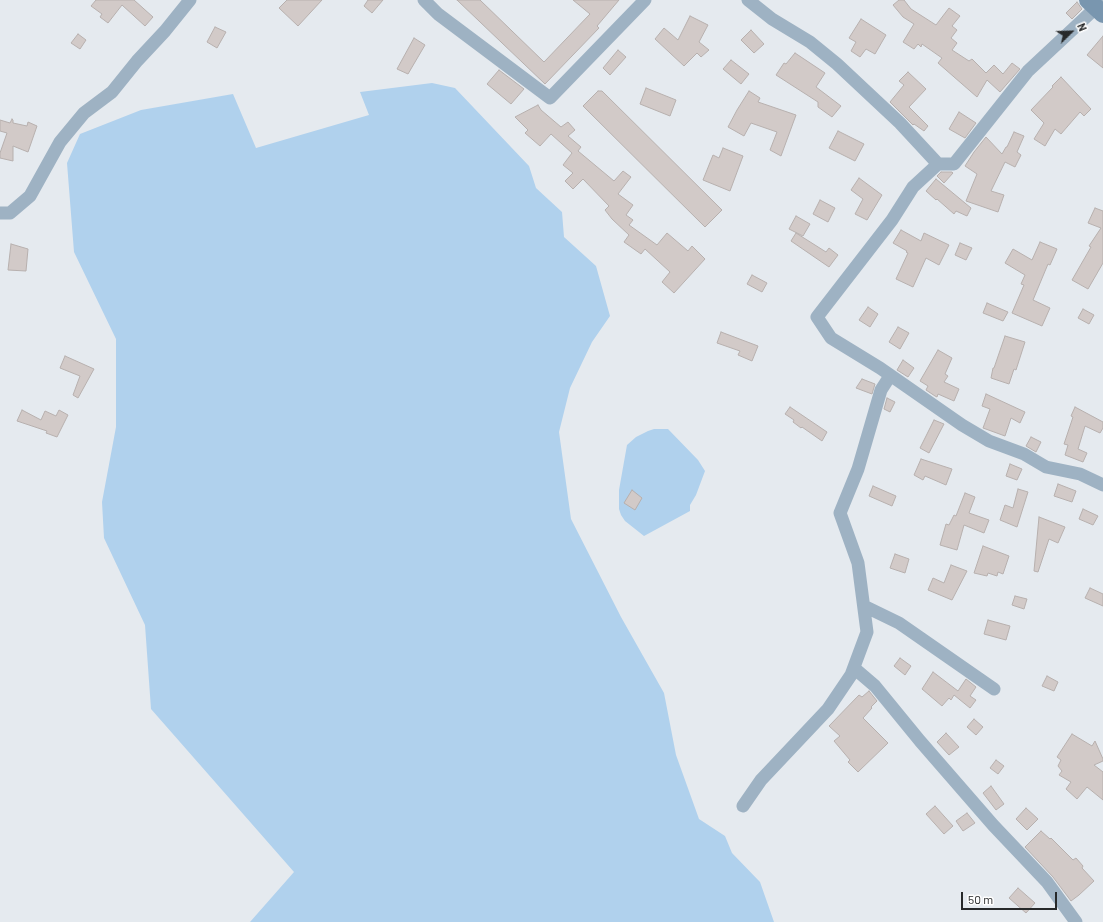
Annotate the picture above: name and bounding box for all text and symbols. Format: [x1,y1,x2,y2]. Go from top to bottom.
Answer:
north arrow [1051,12,1091,52]
text: N [1075,21,1090,33]
scale bar [963,884,1059,910]
text: 50 m [968,892,993,906]

